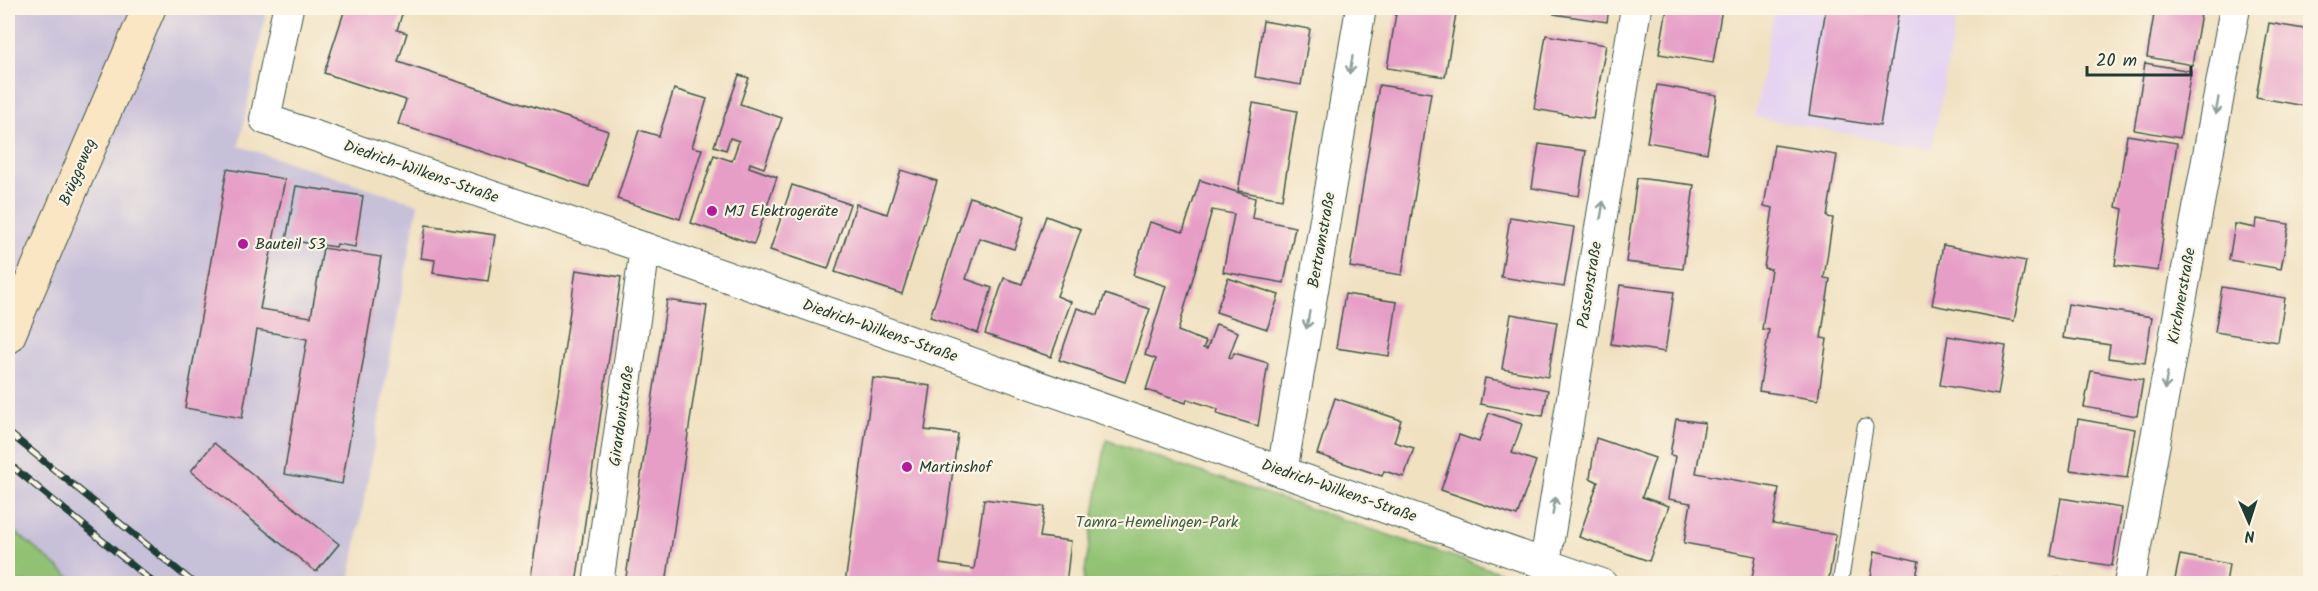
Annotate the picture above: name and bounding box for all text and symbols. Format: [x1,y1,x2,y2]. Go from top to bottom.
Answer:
scale bar [2087,39,2190,77]
text: 20 m [2096,47,2137,76]
one-way arrow [1345,55,1356,75]
one-way arrow [2211,96,2222,116]
street label: Brüggeweg [53,134,103,210]
street label: Diedrich-Wilkens-Straße [340,134,502,210]
street label: Bertramstraße [1301,190,1343,290]
place label: MJ Elektrogeräte [724,199,838,224]
one-way arrow [1597,200,1608,220]
marker: MJ Elektrogeräte [705,204,719,218]
place label: Bauteil 53 [255,232,326,257]
marker: Bauteil 53 [236,237,250,251]
street label: Passenstraße [1571,240,1609,330]
street label: Kirchnerstraße [2161,246,2203,346]
street label: Diedrich-Wilkens-Straße [799,293,961,369]
one-way arrow [1302,309,1313,329]
street label: Girardonistraße [603,364,641,468]
one-way arrow [2160,370,2171,390]
street label: Diedrich-Wilkens-Straße [1258,453,1420,529]
place label: Martinshof [919,455,994,480]
marker: Martinshof [900,460,914,474]
north arrow [2219,492,2279,552]
one-way arrow [1549,496,1560,516]
park label: Tamra-Hemelingen-Park [1076,510,1239,535]
text: N [2244,523,2255,548]

